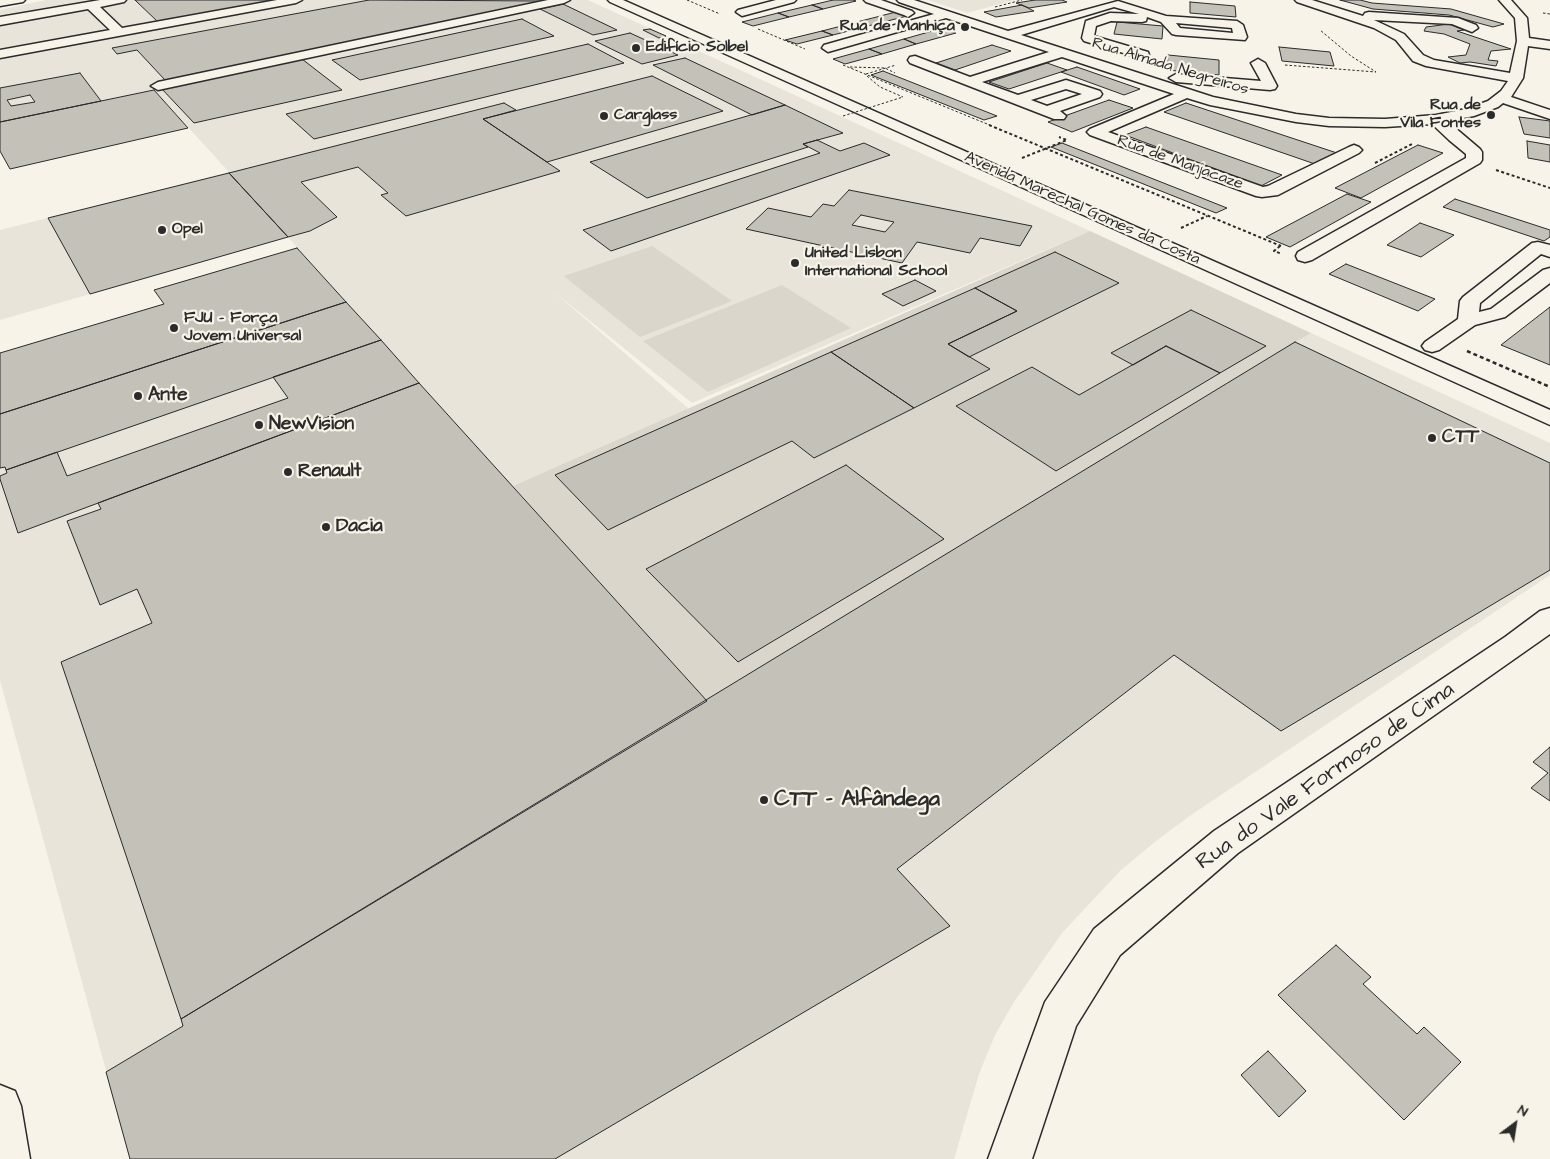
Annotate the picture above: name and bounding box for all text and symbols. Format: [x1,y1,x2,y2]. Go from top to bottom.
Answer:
place label: Rua de Manhiça [840,17,955,37]
marker: Rua de Manhiça [959,21,971,33]
street label: Rua Almada Negreiros [1089,34,1251,100]
place label: Edifício Solbel [646,38,748,58]
marker: Edifício Solbel [630,42,642,54]
place label: Rua de Vila Fontes [1400,96,1481,134]
place label: Carglass [614,106,677,126]
marker: Rua de Vila Fontes [1485,109,1497,121]
marker: Carglass [598,110,610,122]
street label: Rua de Manjacaze [1114,131,1246,195]
street label: Avenida Marechal Gomes da Costa [961,148,1203,270]
place label: Opel [172,220,203,240]
marker: Opel [156,224,168,236]
place label: United Lisbon International School [805,244,947,282]
marker: United Lisbon International School [789,257,801,269]
place label: FJU - Força Jovem Universal [184,309,301,347]
marker: FJU - Força Jovem Universal [168,322,180,334]
place label: Ante [148,385,188,407]
marker: Ante [132,390,144,402]
place label: NewVision [269,414,354,436]
marker: NewVision [253,419,265,431]
place label: CTT [1442,427,1479,449]
marker: CTT [1426,432,1438,444]
place label: Renault [298,461,361,483]
marker: Renault [282,466,294,478]
place label: Dacia [336,516,383,538]
marker: Dacia [320,521,332,533]
street label: Rua do Vale Formoso de Cima [1192,678,1460,876]
place label: CTT - Alfândega [774,787,940,813]
marker: CTT - Alfândega [758,794,770,806]
north arrow [1490,1099,1540,1149]
text: N [1514,1100,1532,1122]

